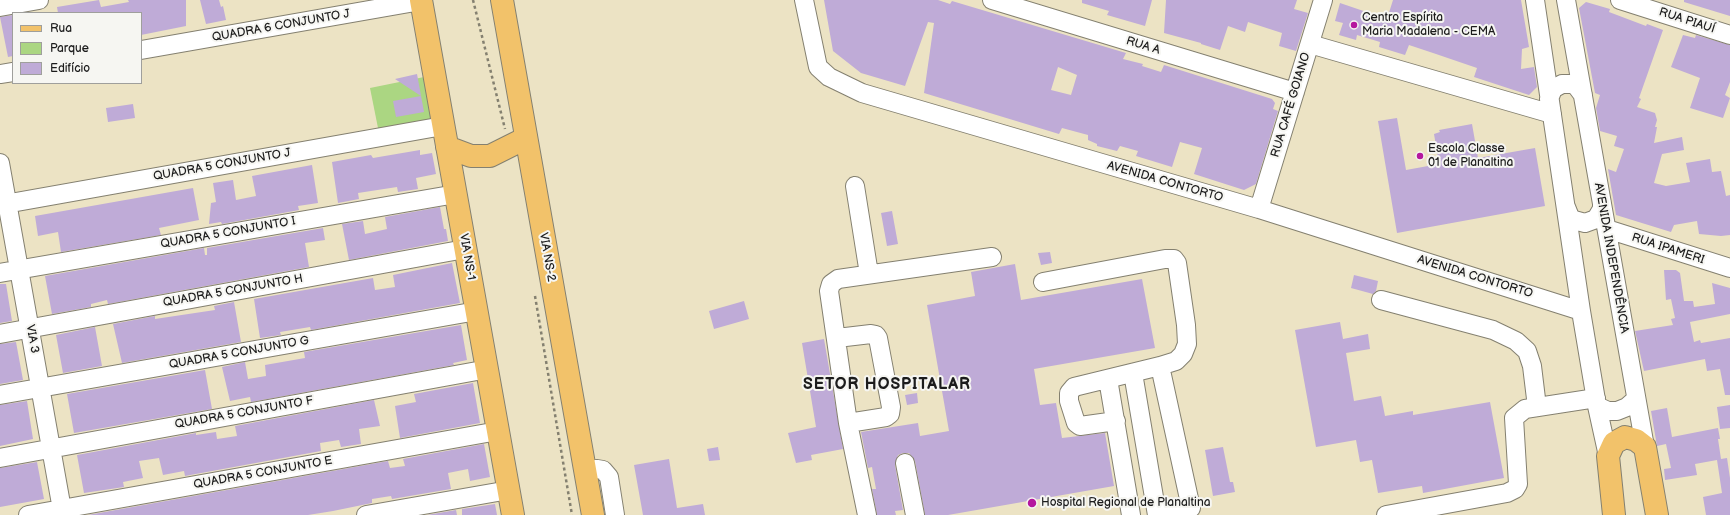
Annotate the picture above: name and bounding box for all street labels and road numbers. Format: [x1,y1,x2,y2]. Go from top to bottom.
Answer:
street label: RUA PIAUÍ [1657,5,1717,37]
street label: QUADRA 6 CONJUNTO J [211,7,351,45]
street label: RUA A [1124,34,1162,58]
street label: RUA CAFÉ GOIANO [1268,51,1314,159]
street label: QUADRA 5 CONJUNTO J [152,146,292,184]
street label: AVENIDA CONTORTO [1105,159,1225,205]
street label: AVENIDA INDEPENDÊNCIA [1591,182,1631,334]
street label: QUADRA 5 CONJUNTO I [159,214,297,252]
street label: RUA IPAMERI [1630,230,1706,268]
street label: VIA NS-2 [536,231,558,283]
street label: VIA NS-1 [456,233,478,281]
street label: AVENIDA CONTORTO [1416,253,1534,301]
street label: QUADRA 5 CONJUNTO H [162,272,304,310]
street label: VIA 3 [22,323,42,355]
street label: QUADRA 5 CONJUNTO G [168,334,310,372]
street label: QUADRA 5 CONJUNTO F [174,394,314,432]
street label: QUADRA 5 CONJUNTO E [192,454,334,492]

